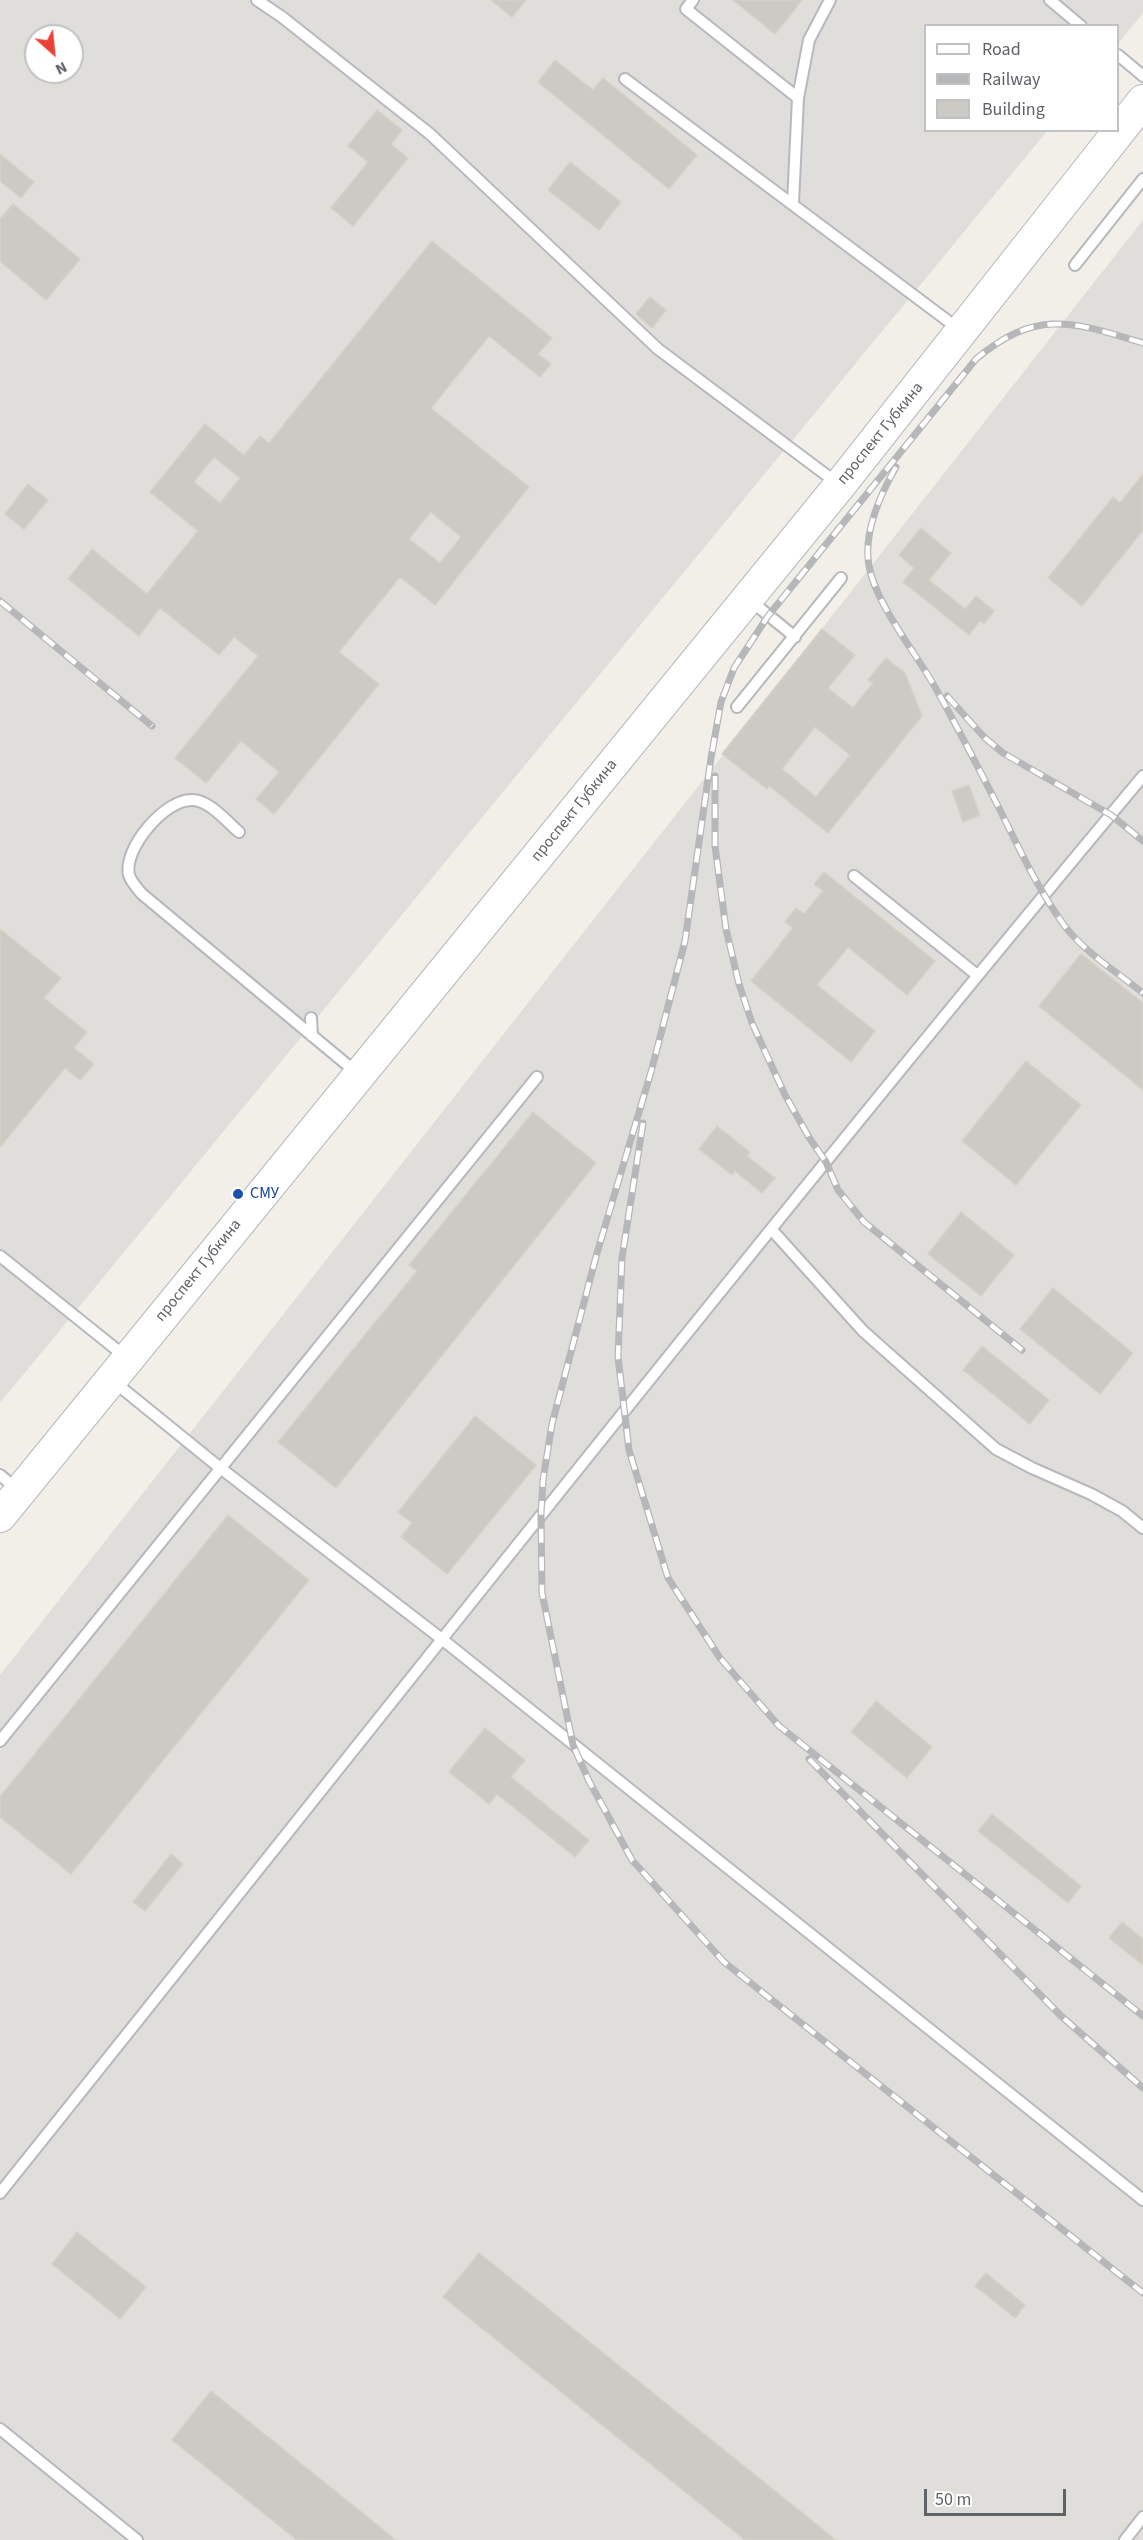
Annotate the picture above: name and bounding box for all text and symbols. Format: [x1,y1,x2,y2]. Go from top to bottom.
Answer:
north arrow [24,24,84,84]
legend [924,24,1119,132]
text: Road [982,37,1021,62]
text: N [52,56,71,80]
text: Railway [982,67,1041,92]
text: Building [982,97,1045,122]
street label: проспект Губкина [834,379,928,489]
street label: проспект Губкина [528,756,622,866]
place label: СМУ [250,1184,279,1204]
marker: СМУ [231,1187,245,1201]
street label: проспект Губкина [152,1216,246,1326]
scale bar [927,2477,1070,2515]
text: 50 m [935,2487,971,2512]

